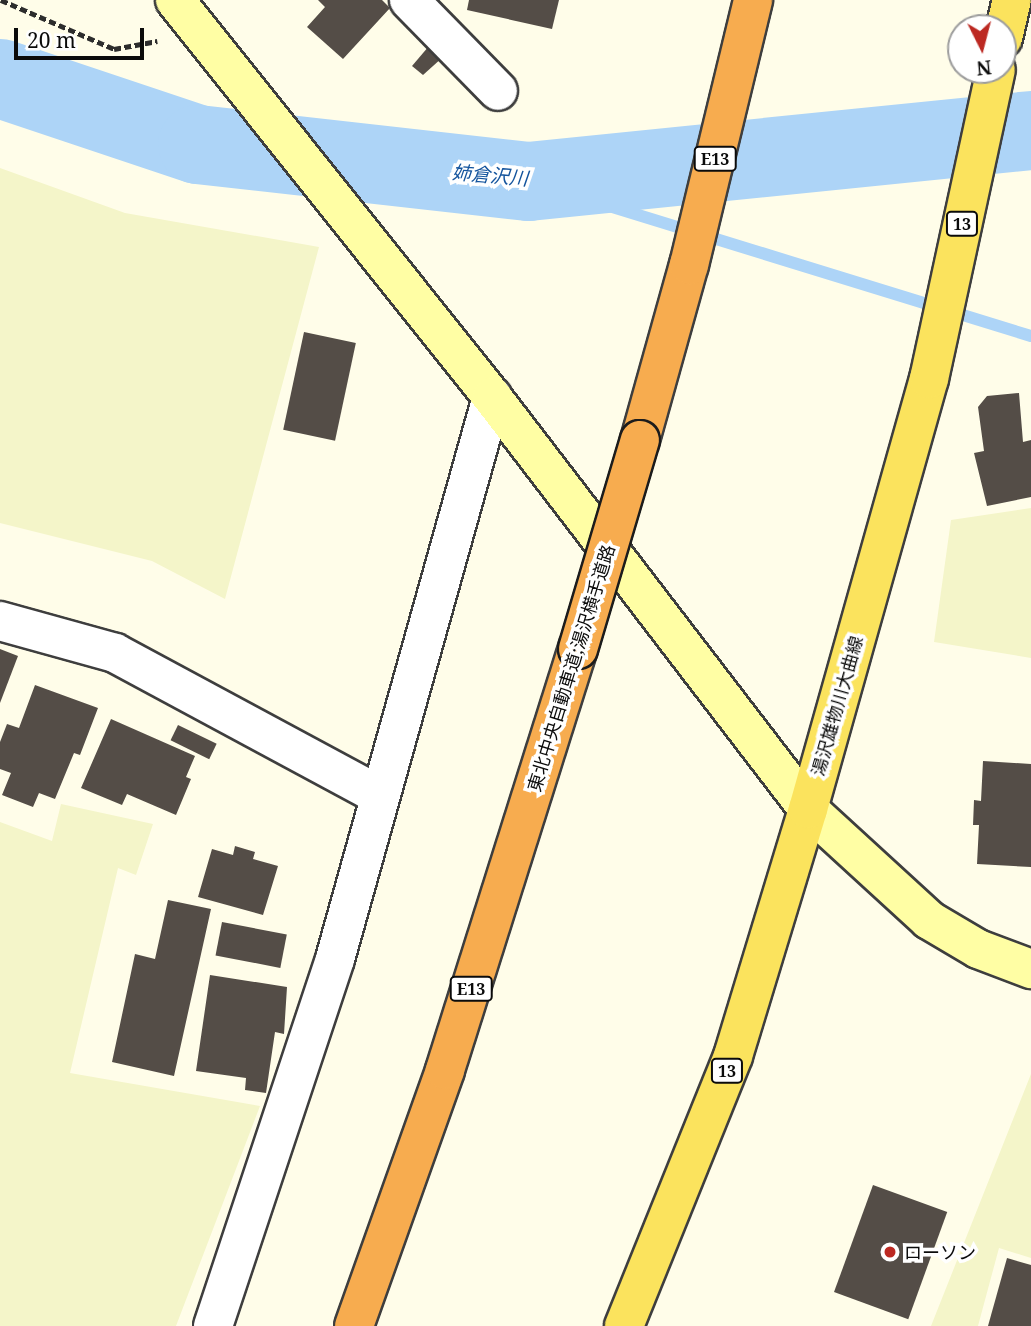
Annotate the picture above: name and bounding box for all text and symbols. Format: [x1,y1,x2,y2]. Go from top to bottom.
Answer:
scale bar [18,14,147,58]
north arrow [947,14,1017,84]
text: 20 m [27,26,76,54]
text: N [975,54,993,82]
road number: E13 [692,146,738,172]
water label: 姉倉沢川 [451,161,529,191]
road number: 13 [944,212,979,236]
street label: 東北中央自動車道;湯沢横手道路 [523,542,619,794]
street label: 湯沢雄物川大曲線 [807,634,867,778]
road number: E13 [448,976,494,1001]
road number: 13 [710,1058,744,1084]
place label: ローソン [904,1241,976,1263]
marker: ローソン [882,1244,898,1260]

